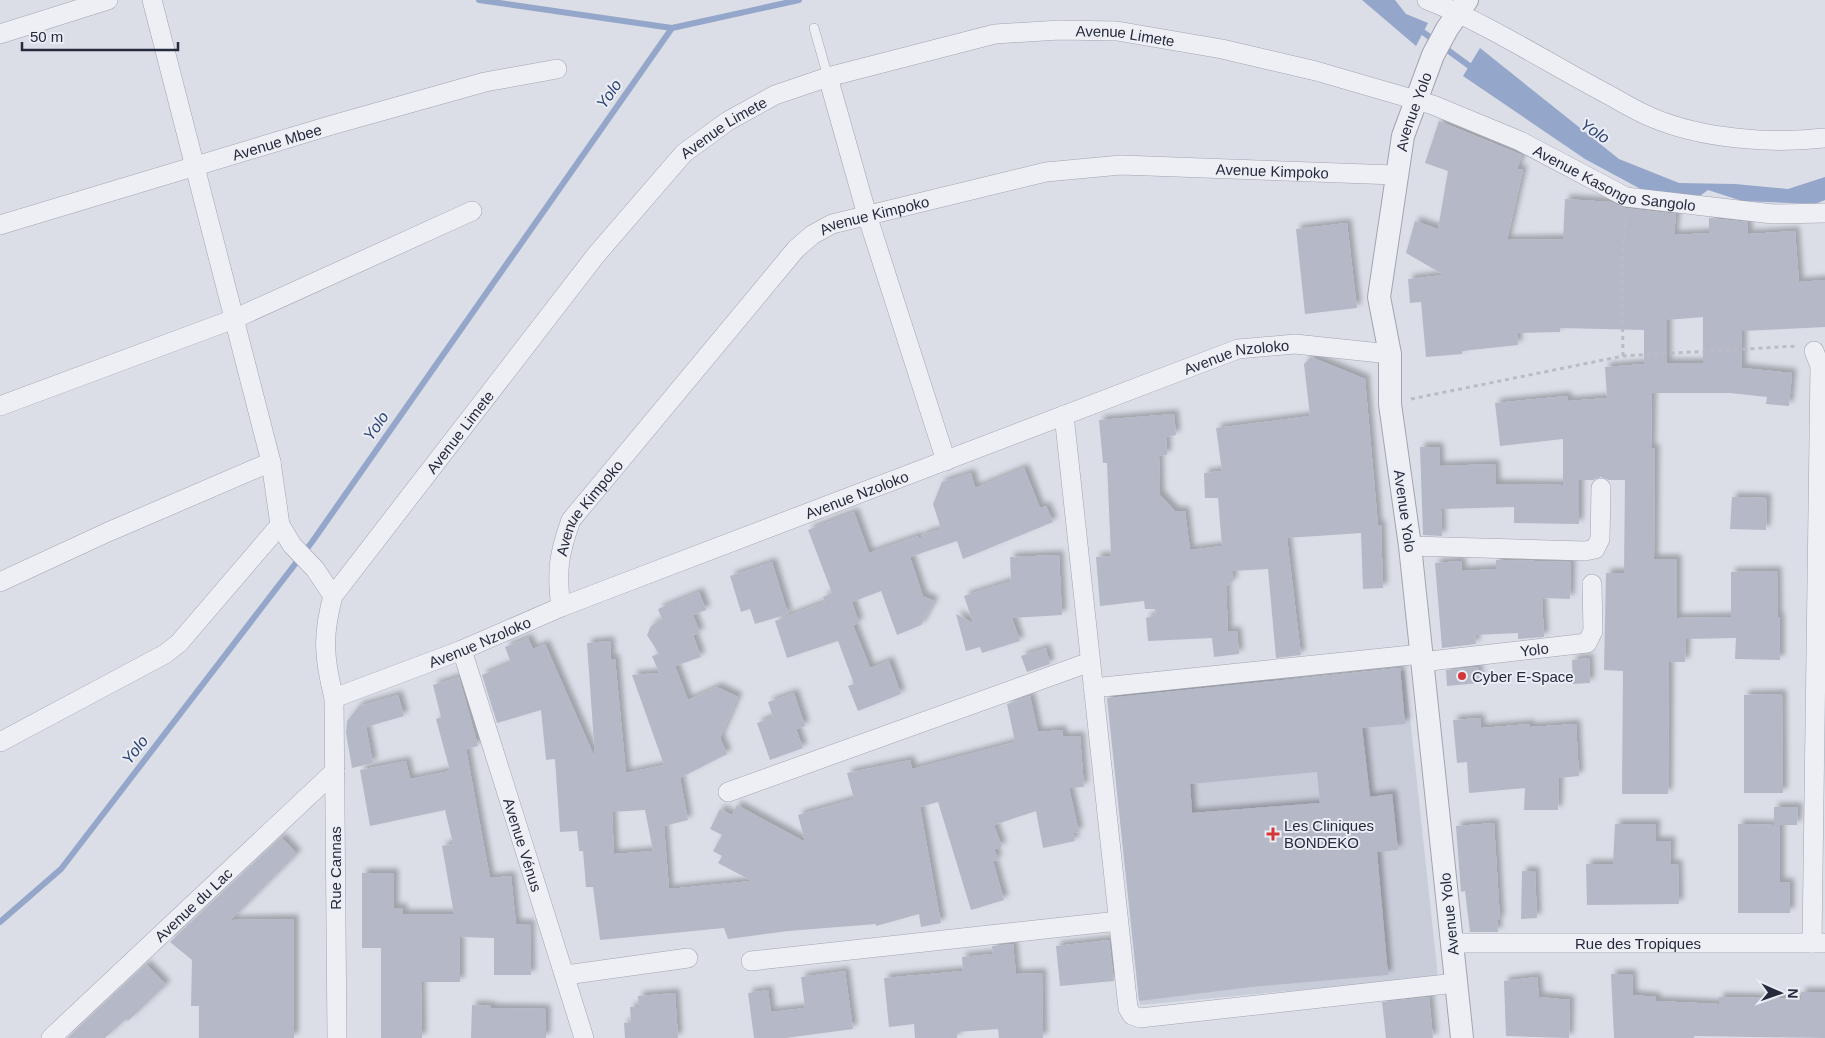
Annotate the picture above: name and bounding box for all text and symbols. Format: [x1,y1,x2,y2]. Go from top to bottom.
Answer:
scale bar [22,20,179,52]
street label: Avenue Limete [1075,22,1176,49]
text: 50 m [30,28,63,45]
street label: Avenue Yolo [1392,70,1434,153]
water label: Yolo [593,76,625,112]
street label: Avenue Limete [677,93,769,162]
water label: Yolo [1577,115,1613,147]
street label: Avenue Mbee [230,120,323,163]
street label: Avenue Kasongo Sangolo [1531,141,1697,214]
street label: Avenue Kimpoko [1215,160,1329,181]
street label: Avenue Kimpoko [816,192,931,238]
street label: Avenue Nzoloko [1181,336,1290,377]
street label: Avenue Limete [422,387,497,476]
water label: Yolo [360,408,392,444]
street label: Avenue Kimpoko [552,456,626,558]
street label: Avenue Nzoloko [803,467,911,522]
street label: Avenue Yolo [1391,469,1419,553]
street label: Avenue Nzoloko [426,613,533,670]
street label: Yolo [1519,639,1549,659]
place label: Cyber E-Space [1472,668,1574,685]
marker: Cyber E-Space [1456,670,1468,682]
water label: Yolo [119,732,151,768]
street label: Avenue Vénus [500,796,546,894]
place label: Les Cliniques BONDEKO [1284,817,1374,851]
street label: Rue Cannas [327,826,344,910]
marker: Les Cliniques BONDEKO [1266,827,1280,841]
street label: Avenue du Lac [151,864,236,945]
street label: Avenue Yolo [1436,872,1462,956]
street label: Rue des Tropiques [1575,935,1701,952]
north arrow [1755,968,1805,1018]
text: N [1785,988,1801,999]

